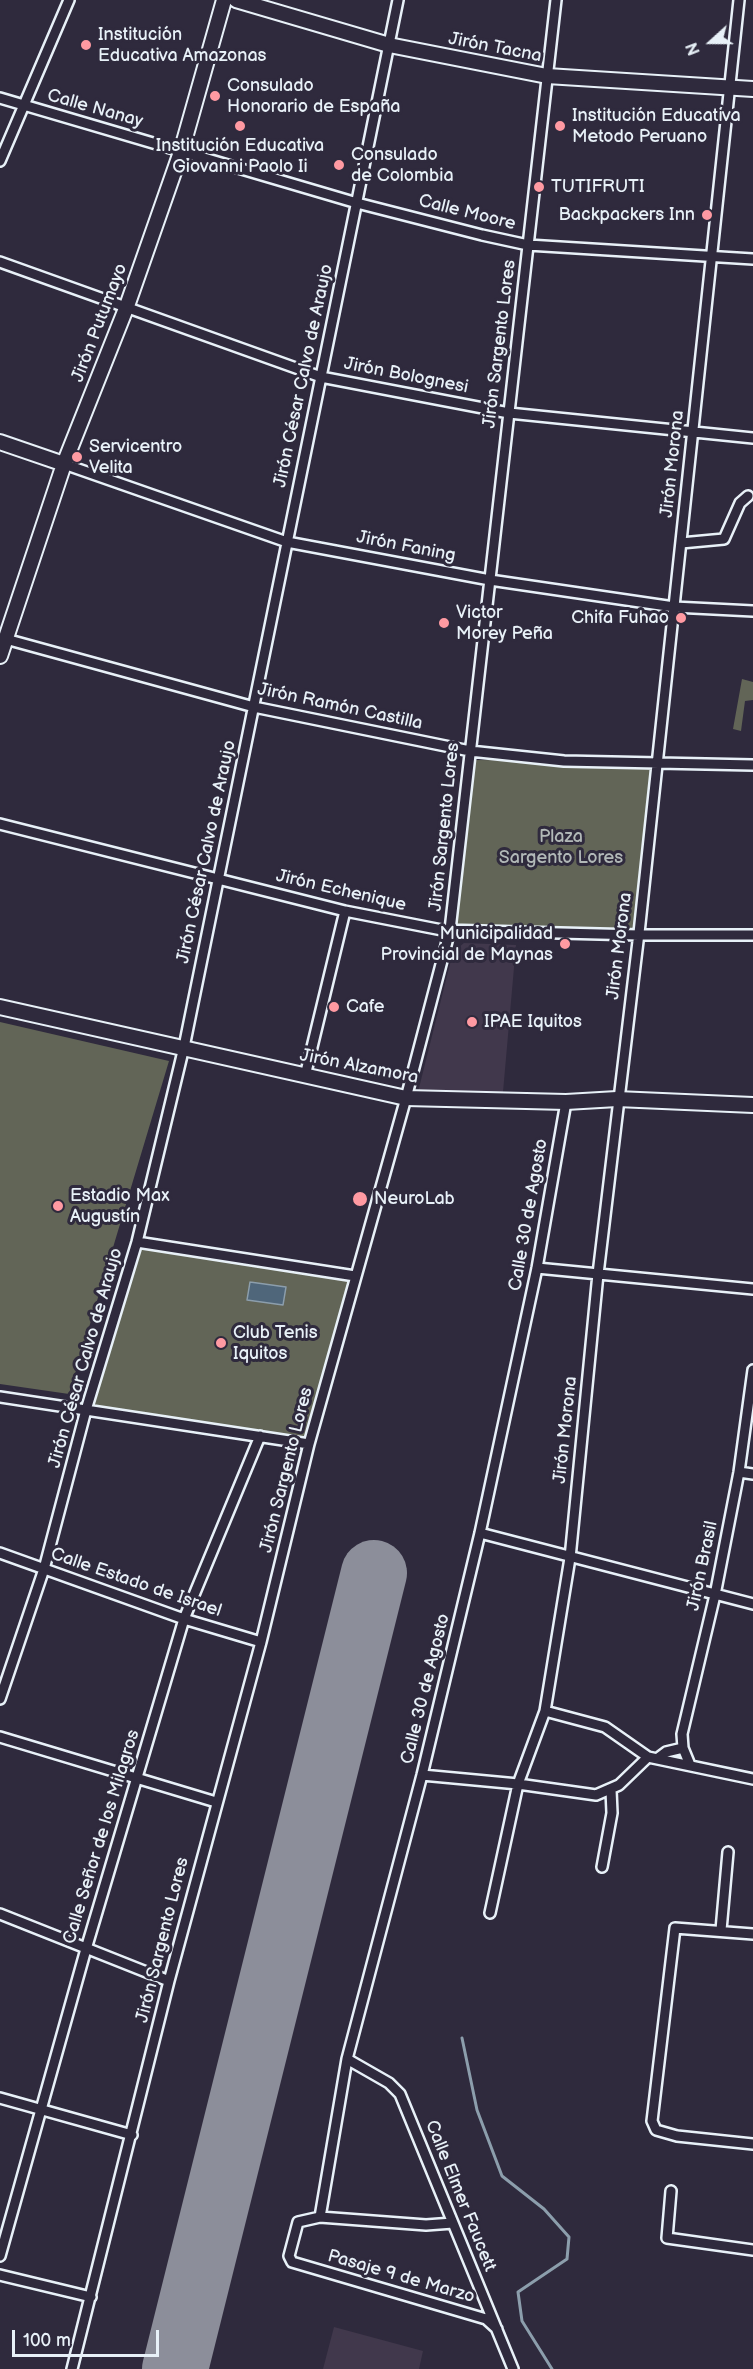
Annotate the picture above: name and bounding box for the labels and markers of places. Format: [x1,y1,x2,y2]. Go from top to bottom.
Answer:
place label: Institución Educativa Amazonas [98,24,266,66]
marker: Institución Educativa Amazonas [79,38,93,52]
place label: Consulado Honorario de España [227,75,400,118]
marker: Consulado Honorario de España [208,89,222,103]
place label: Institución Educativa Metodo Peruano [572,105,741,148]
marker: Institución Educativa Giovanni Paolo Ii [233,119,247,133]
marker: Institución Educativa Metodo Peruano [553,119,567,133]
place label: Institución Educativa Giovanni Paolo Ii [156,135,324,178]
place label: Consulado de Colombia [351,144,454,186]
marker: Consulado de Colombia [332,158,346,172]
place label: TUTIFRUTI [551,176,644,198]
marker: TUTIFRUTI [532,180,546,194]
place label: Backpackers Inn [559,204,695,226]
marker: Backpackers Inn [700,208,714,222]
place label: Servicentro Velita [89,436,182,478]
marker: Servicentro Velita [70,450,84,464]
place label: Victor Morey Peña [456,602,553,644]
place label: Chifa Fuhao [571,607,669,629]
marker: Chifa Fuhao [674,611,688,625]
marker: Victor Morey Peña [437,616,451,630]
place label: Municipalidad Provincial de Maynas [381,923,553,966]
marker: Municipalidad Provincial de Maynas [558,937,572,951]
place label: Cafe [346,996,385,1018]
marker: Cafe [327,1000,341,1014]
place label: IPAE Iquitos [484,1011,582,1033]
marker: IPAE Iquitos [465,1015,479,1029]
place label: Estadio Max Augustín [70,1185,170,1228]
place label: NeuroLab [374,1188,455,1210]
marker: NeuroLab [351,1190,369,1208]
marker: Estadio Max Augustín [51,1199,65,1213]
place label: Club Tenis Iquitos [233,1322,318,1364]
marker: Club Tenis Iquitos [214,1336,228,1350]

